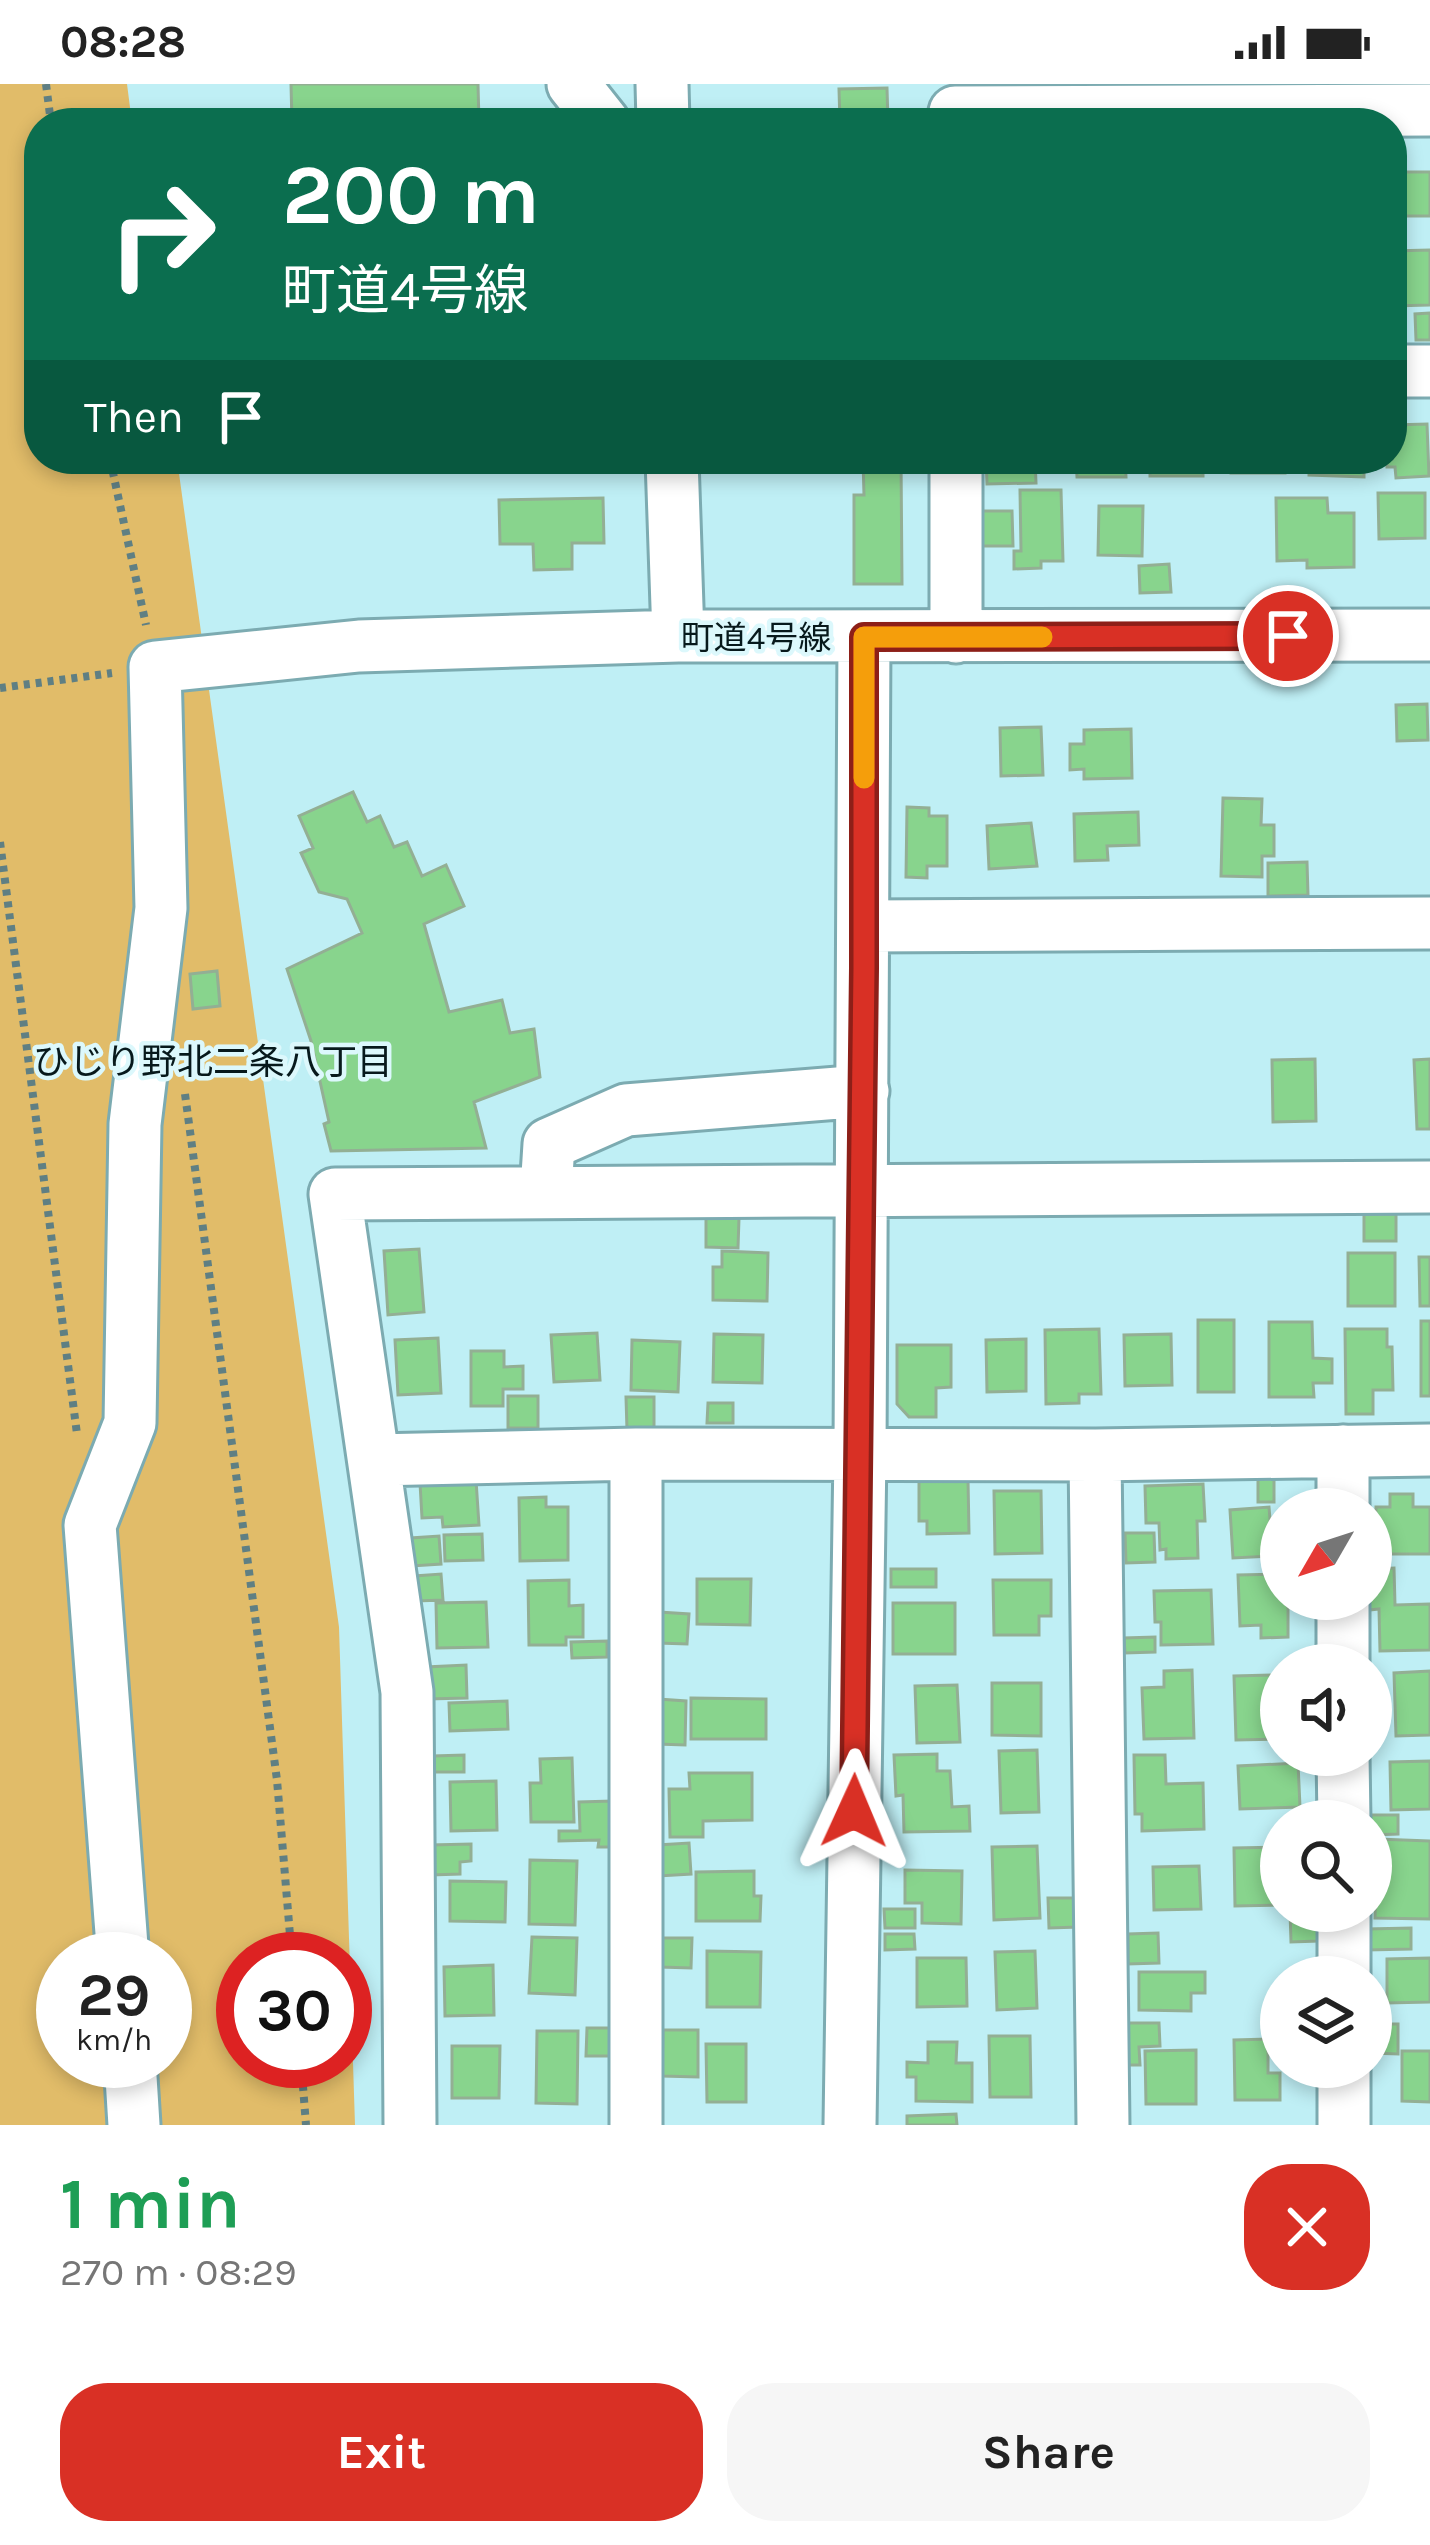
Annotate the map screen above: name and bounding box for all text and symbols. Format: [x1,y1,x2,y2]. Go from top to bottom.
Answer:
text: 08:28 [60,16,186,68]
text: 200 m [282,146,540,244]
icon: right [84,156,240,312]
text: 町道4号線 [282,259,528,323]
icon: arrive [208,384,274,450]
text: Then [84,391,184,443]
pin [1237,585,1339,687]
icon: arrive [1255,603,1321,669]
street label: 町道4号線 [681,619,831,657]
district label: ひじり野北二条八丁目 [33,1041,393,1083]
north arrow [1260,1488,1392,1620]
map controls [1260,1488,1392,2088]
button: sound [1260,1644,1392,1776]
position arrow [791,1748,917,1874]
button: search [1260,1800,1392,1932]
speed limit sign: 30 [216,1932,372,2088]
button: layers [1260,1956,1392,2088]
text: 29 [78,1960,150,2030]
text: km/h [76,2022,152,2058]
text: 1 min [60,2162,241,2246]
button: close [1244,2164,1370,2290]
text: 270 m · 08:29 [60,2249,297,2295]
button: Exit [60,2383,703,2521]
button: Share [727,2383,1370,2521]

